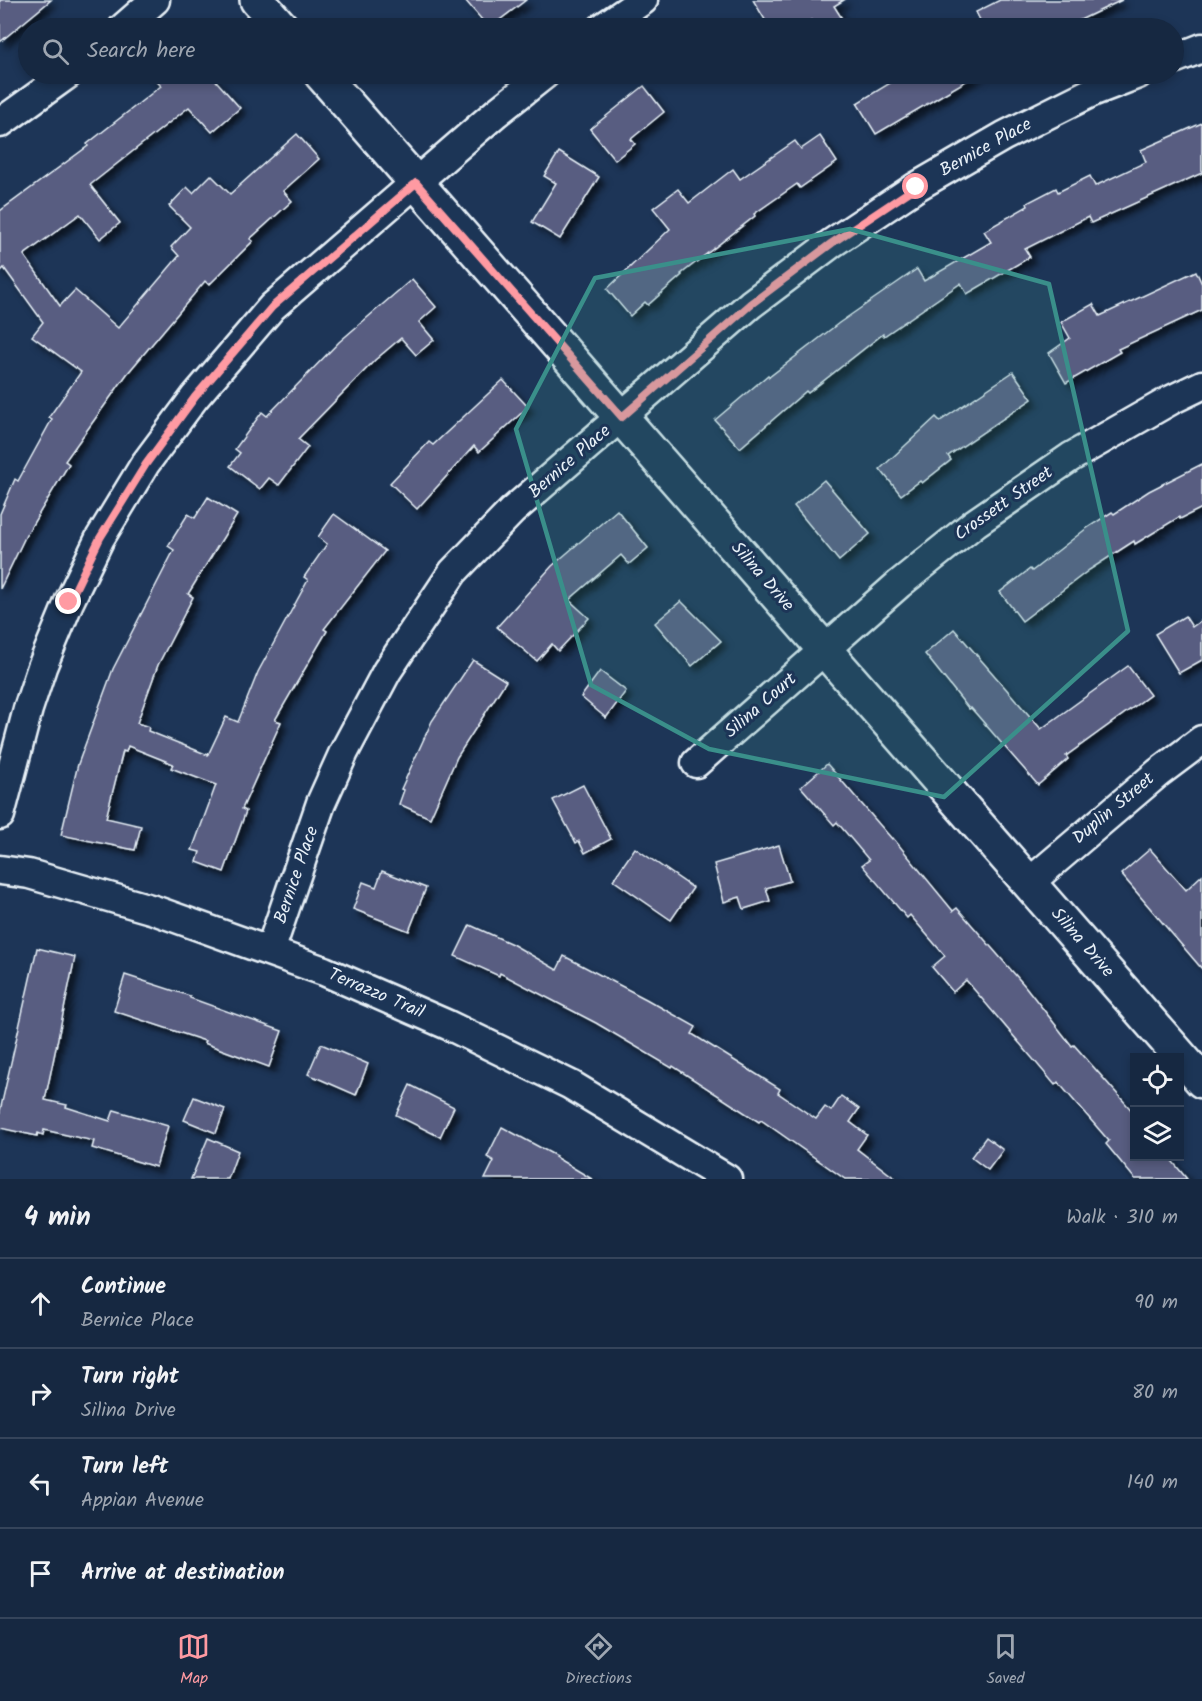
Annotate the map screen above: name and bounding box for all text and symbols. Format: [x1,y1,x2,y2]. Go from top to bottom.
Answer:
search box [18,18,1184,84]
text: Search here [87,34,195,69]
icon: search [39,35,72,68]
street label: Bernice Place [935,111,1037,185]
route start [902,173,928,199]
street label: Bernice Place [522,418,618,506]
street label: Crossett Street [949,459,1060,549]
street label: Silina Drive [723,535,801,619]
route end [55,588,81,614]
street label: Silina Court [718,665,805,746]
street label: Duplin Street [1066,765,1162,852]
street label: Bernice Place [267,822,327,928]
street label: Silina Drive [1043,901,1121,985]
street label: Terrazzo Trail [323,961,429,1028]
map controls [1130,1053,1184,1161]
button: locate [1130,1053,1184,1107]
button: layers [1130,1107,1184,1161]
text: 4 min [24,1197,91,1239]
text: Walk · 310 m [1066,1202,1178,1234]
text: Continue [81,1270,166,1305]
icon: ahead [24,1287,57,1320]
text: 90 m [1134,1287,1178,1319]
text: Bernice Place [81,1305,194,1337]
text: Turn right [81,1360,179,1395]
icon: right [24,1377,57,1410]
text: 80 m [1132,1377,1178,1409]
text: Silina Drive [81,1395,176,1427]
text: Turn left [81,1450,168,1485]
icon: left [24,1467,57,1500]
text: 140 m [1127,1467,1178,1499]
text: Appian Avenue [81,1485,204,1517]
text: Arrive at destination [81,1556,284,1591]
icon: arrive [24,1557,57,1590]
tab: Map [177,1630,210,1691]
tab: Directions [565,1630,632,1691]
tab: Saved [987,1630,1025,1691]

